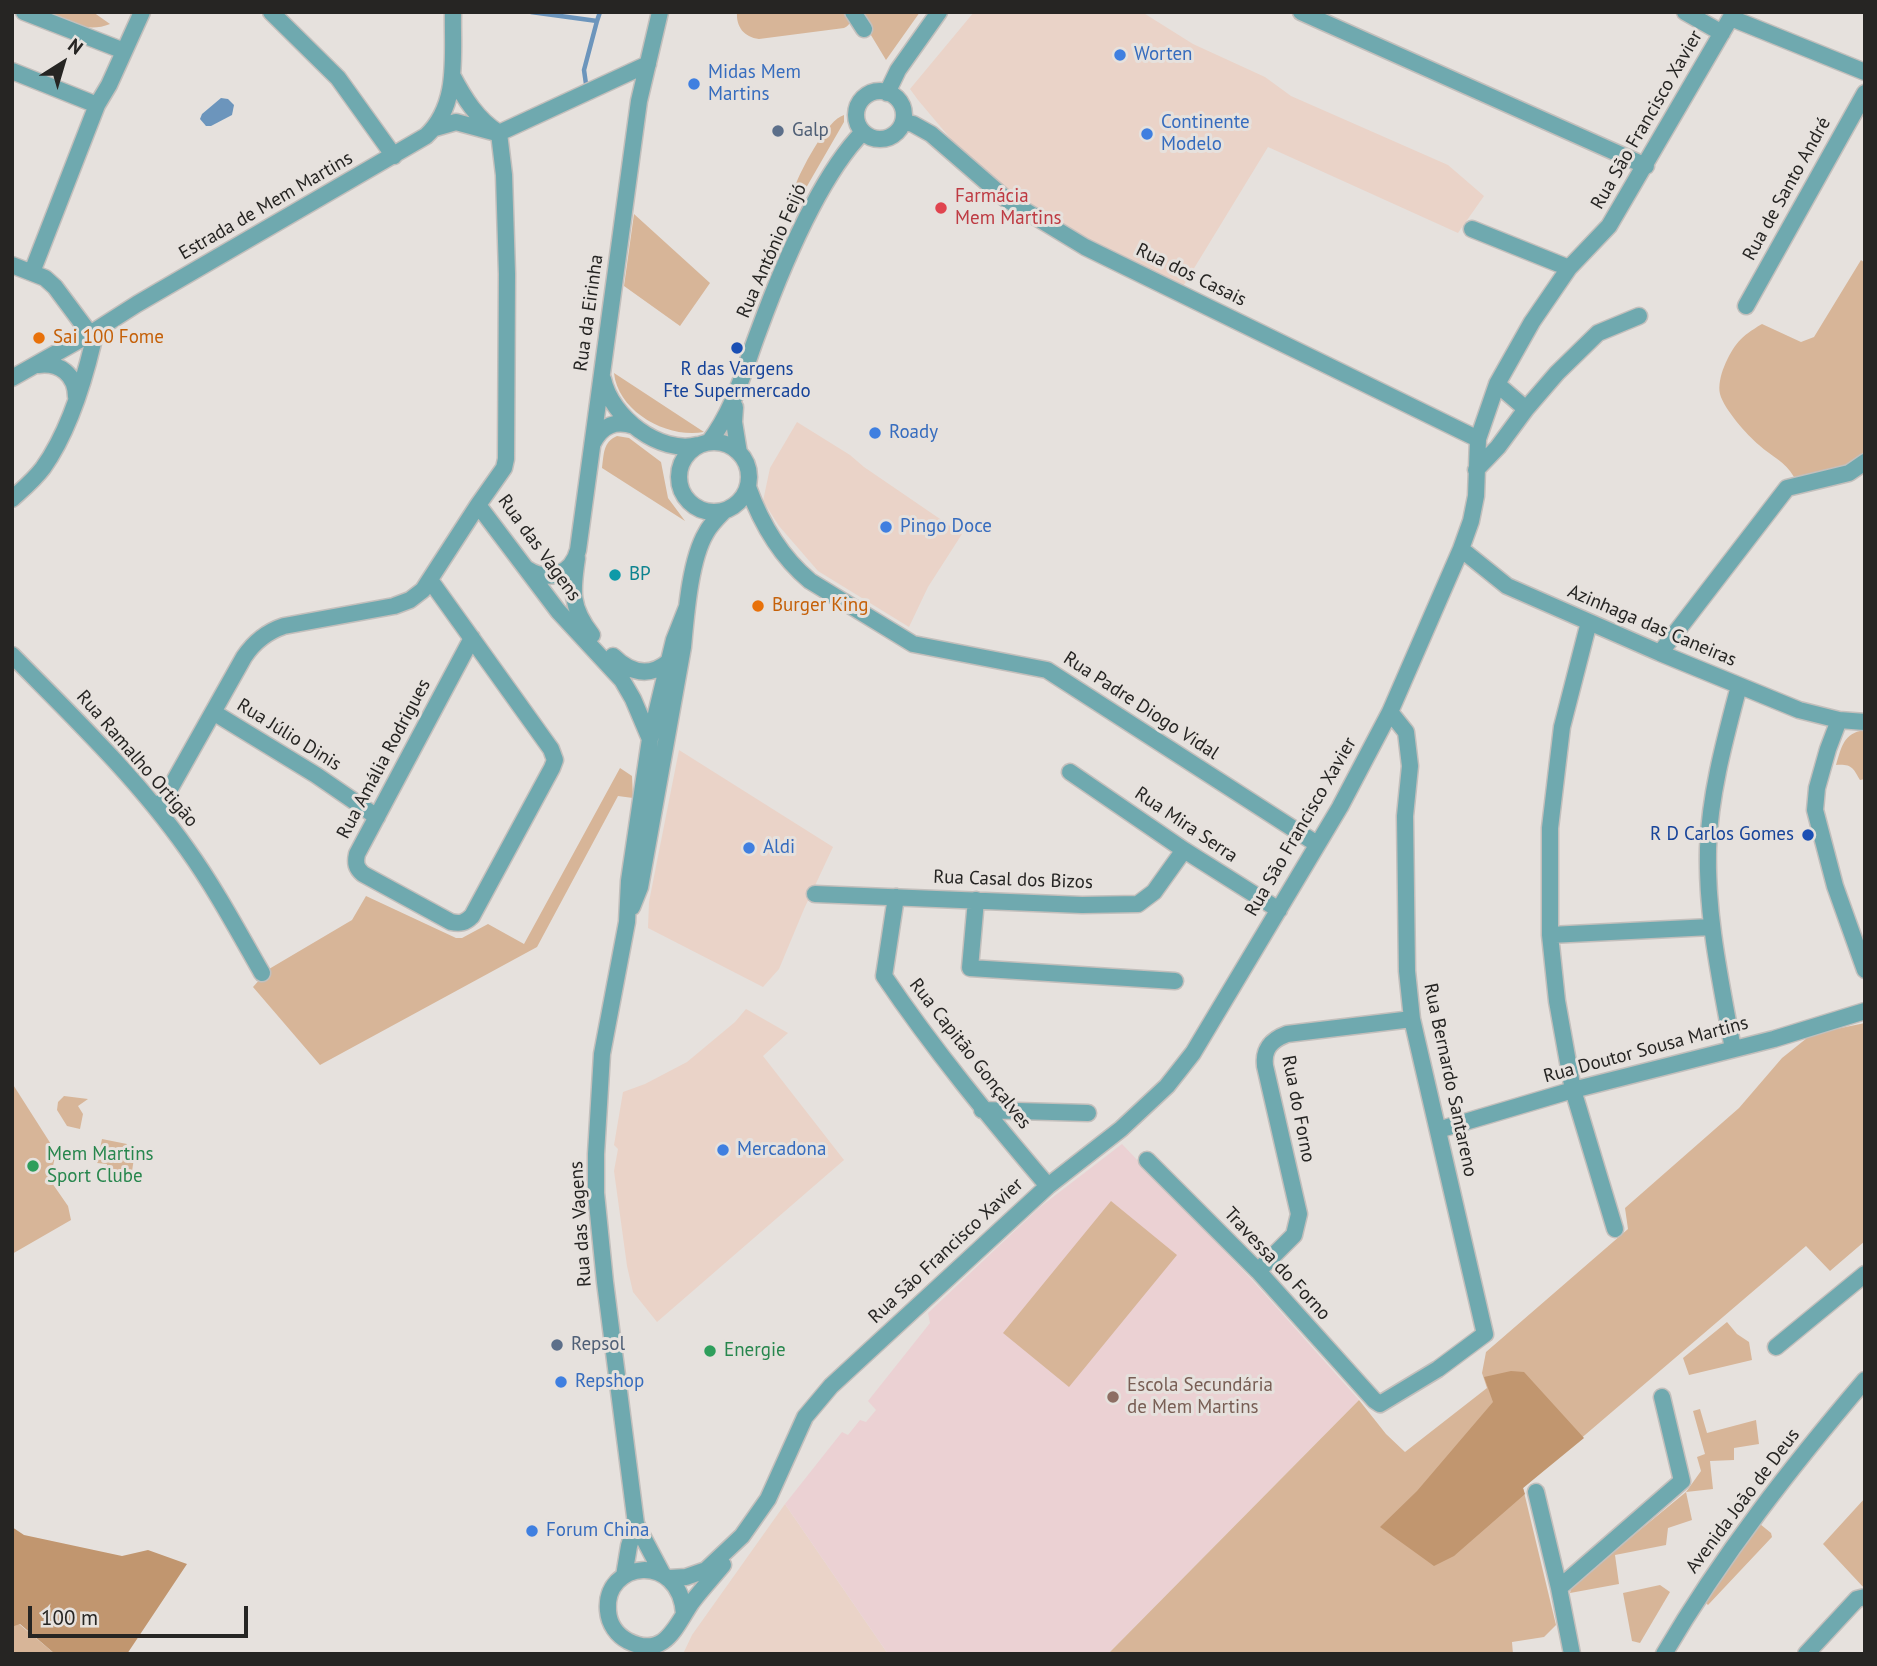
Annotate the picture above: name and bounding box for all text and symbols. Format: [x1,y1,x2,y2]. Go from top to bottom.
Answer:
street label: Rua São Francisco Xavier [1586,26,1708,214]
north arrow [28,28,98,98]
text: N [63,33,88,60]
place label: Worten [1134,44,1192,66]
marker: Worten [1112,47,1128,63]
place label: Midas Mem Martins [708,62,801,106]
marker: Midas Mem Martins [686,76,702,92]
place label: Continente Modelo [1161,112,1250,156]
street label: Rua de Santo André [1738,113,1836,265]
place label: Galp [792,120,829,142]
marker: Galp [770,123,786,139]
marker: Continente Modelo [1139,126,1155,142]
street label: Estrada de Mem Martins [175,147,357,265]
street label: Rua António Feijó [732,180,812,322]
place label: Farmácia Mem Martins [955,186,1062,230]
marker: Farmácia Mem Martins [933,200,949,216]
street label: Rua dos Casais [1132,238,1250,312]
street label: Rua da Eirinha [570,253,608,373]
place label: Sai 100 Fome [53,327,164,349]
marker: Sai 100 Fome [31,330,47,346]
marker: R das Vargens Fte Supermercado [729,340,745,356]
place label: R das Vargens Fte Supermercado [663,359,811,403]
place label: Roady [889,422,938,444]
marker: Roady [867,425,883,441]
street label: Rua das Vagens [493,490,585,606]
place label: Pingo Doce [900,516,992,538]
marker: Pingo Doce [878,519,894,535]
place label: BP [629,564,651,586]
marker: BP [607,567,623,583]
street label: Azinhaga das Caneiras [1564,580,1740,672]
place label: Burger King [772,595,868,617]
marker: Burger King [750,598,766,614]
street label: Rua Padre Diogo Vidal [1059,647,1223,765]
street label: Rua Amália Rodrigues [332,675,436,843]
street label: Rua Ramalho Ortigão [71,686,203,832]
street label: Rua Júlio Dinis [233,694,345,776]
street label: Rua São Francisco Xavier [1240,733,1362,921]
street label: Rua Mira Serra [1130,782,1242,868]
place label: R D Carlos Gomes [1650,824,1794,846]
marker: R D Carlos Gomes [1800,827,1816,843]
place label: Aldi [763,837,795,859]
marker: Aldi [741,840,757,856]
street label: Rua Casal dos Bizos [933,866,1093,894]
street label: Rua Capitão Gonçalves [904,974,1036,1134]
street label: Rua Bernardo Santareno [1418,981,1482,1179]
street label: Rua Doutor Sousa Martins [1541,1012,1751,1088]
street label: Rua do Forno [1276,1054,1320,1164]
place label: Mercadona [737,1139,826,1161]
marker: Mercadona [715,1142,731,1158]
place label: Mem Martins Sport Clube [47,1144,154,1188]
marker: Mem Martins Sport Clube [25,1158,41,1174]
street label: Rua das Vagens [565,1160,597,1288]
street label: Rua São Francisco Xavier [864,1174,1028,1328]
street label: Travessa do Forno [1219,1203,1335,1325]
place label: Repsol [571,1334,625,1356]
marker: Repsol [549,1337,565,1353]
place label: Energie [724,1340,786,1362]
marker: Energie [702,1343,718,1359]
place label: Repshop [575,1371,644,1393]
marker: Repshop [553,1374,569,1390]
place label: Escola Secundária de Mem Martins [1127,1375,1273,1419]
marker: Escola Secundária de Mem Martins [1105,1389,1121,1405]
street label: Avenida João de Deus [1681,1424,1805,1578]
place label: Forum China [546,1520,649,1542]
marker: Forum China [524,1523,540,1539]
scale bar [32,1592,252,1636]
text: 100 m [41,1604,98,1631]

